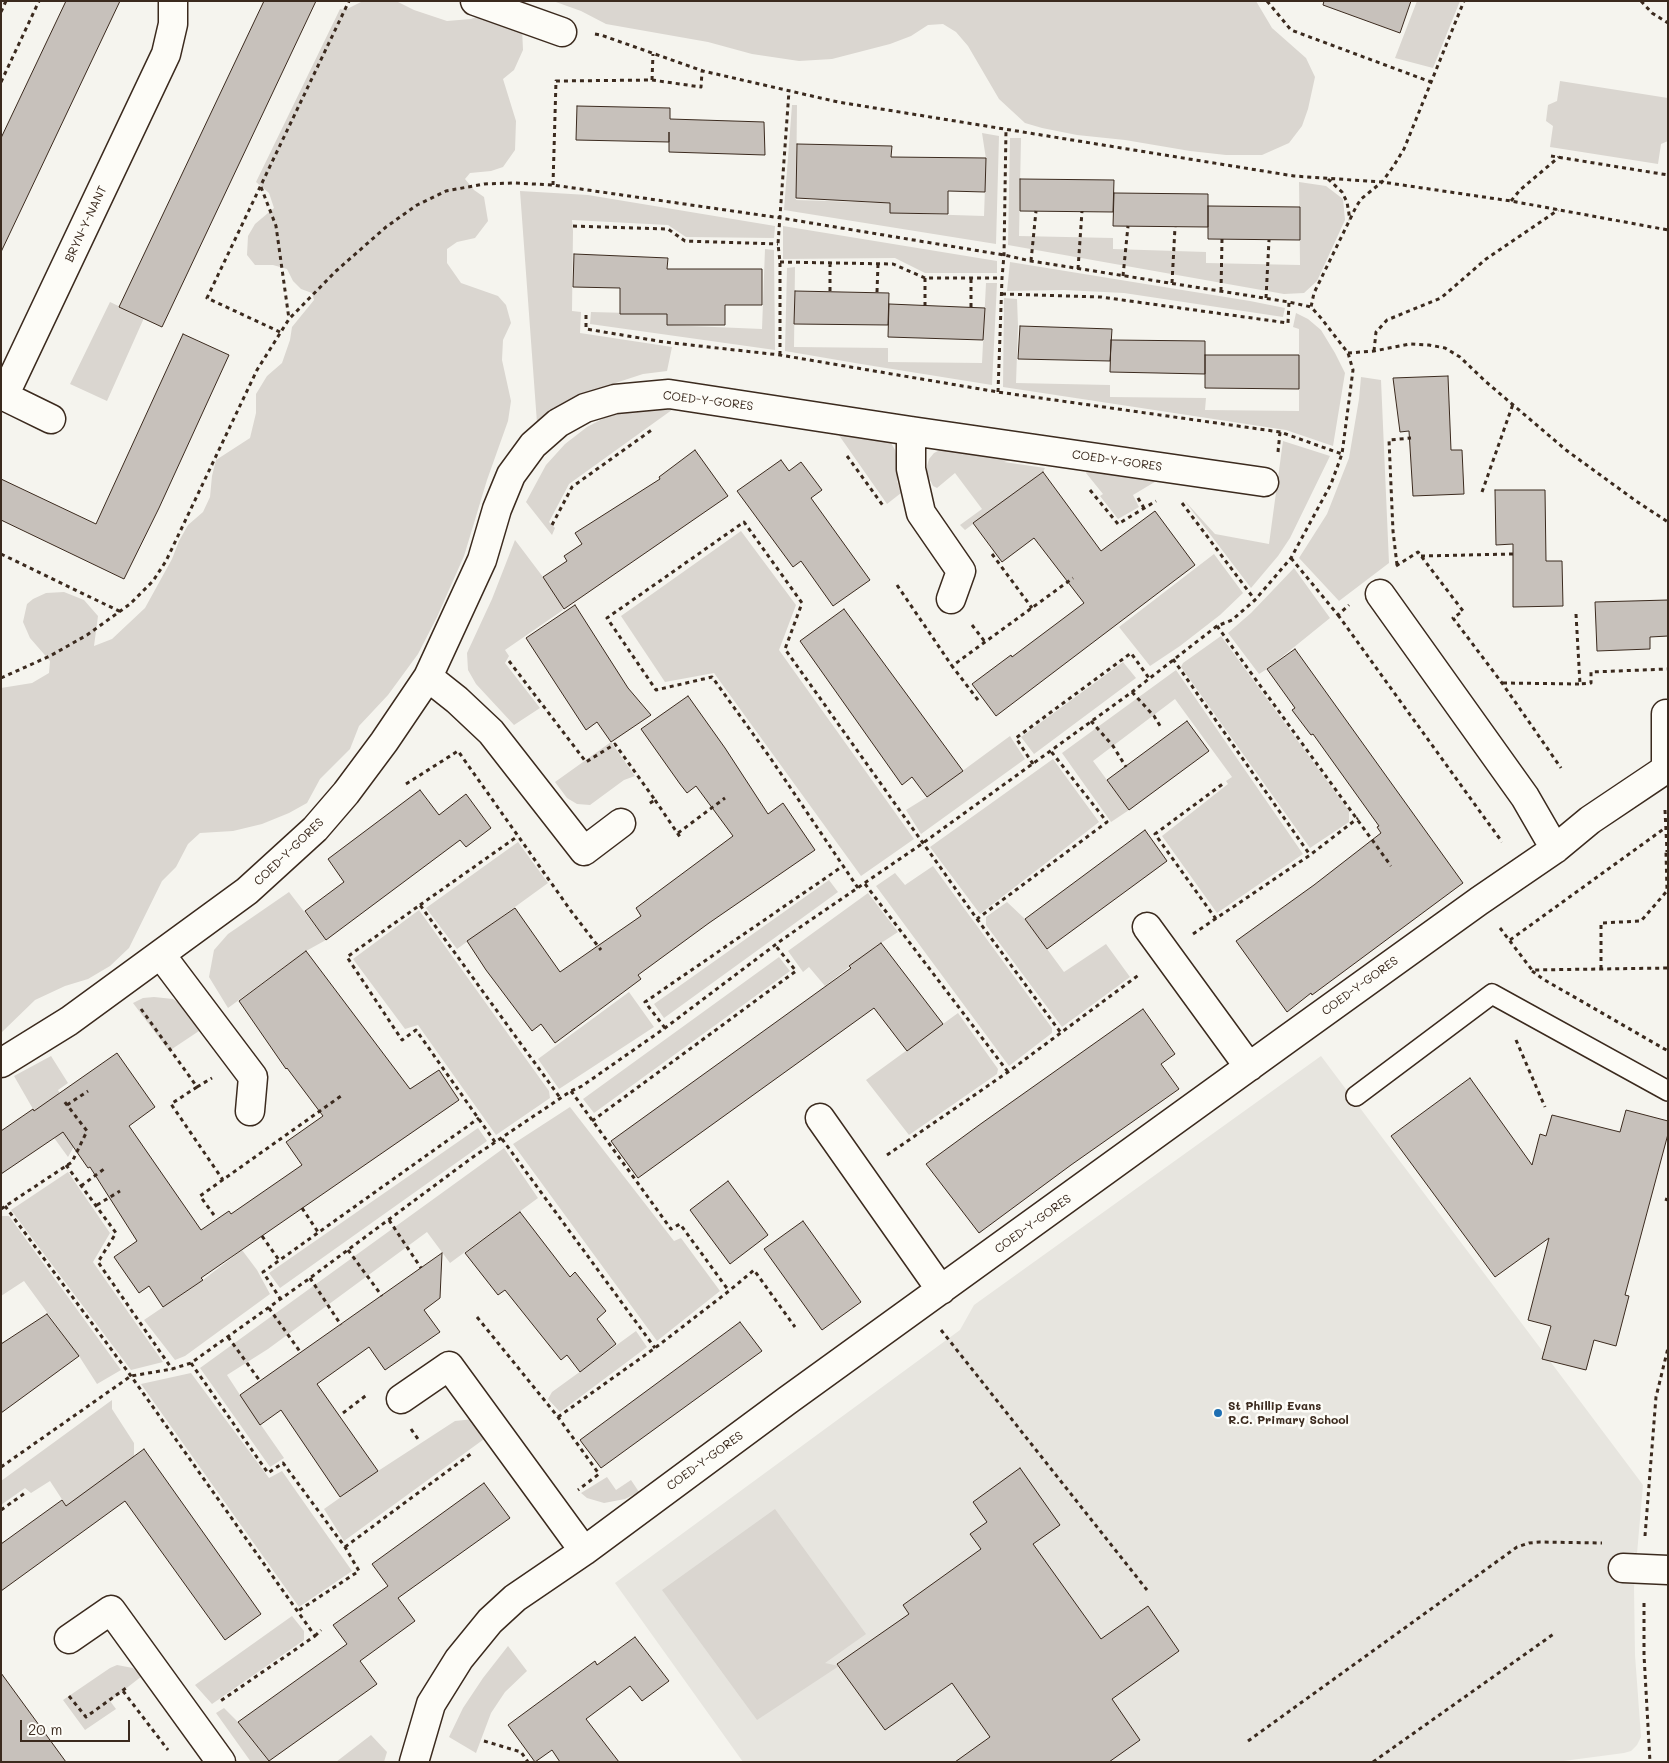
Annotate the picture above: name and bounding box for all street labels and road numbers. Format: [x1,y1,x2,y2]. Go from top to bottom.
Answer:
street label: BRYN-Y-NANT [62,184,110,264]
street label: COED-Y-GORES [662,388,754,414]
street label: COED-Y-GORES [1071,448,1163,474]
street label: COED-Y-GORES [251,815,327,889]
street label: COED-Y-GORES [1319,953,1401,1019]
street label: COED-Y-GORES [992,1191,1074,1257]
street label: COED-Y-GORES [664,1428,746,1494]

